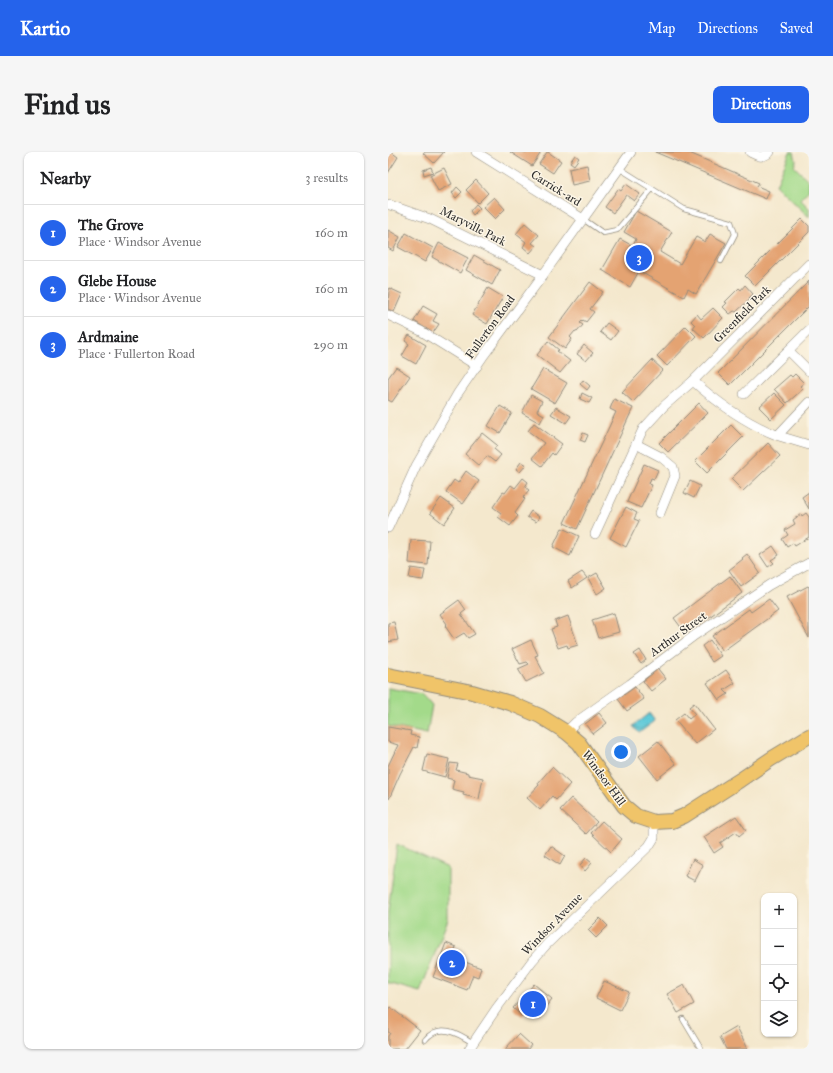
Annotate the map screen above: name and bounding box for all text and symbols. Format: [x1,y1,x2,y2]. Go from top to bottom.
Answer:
text: Kartio [20,17,70,40]
text: Map [648,20,675,37]
text: Directions [697,20,758,37]
text: Saved [780,20,813,37]
button: Directions [713,86,809,123]
text: Find us [24,87,110,122]
street label: Carrick-ard [528,167,584,209]
text: Nearby [40,168,91,189]
text: 3 results [305,170,348,186]
street label: Maryville Park [438,203,509,249]
text: The Grove [78,216,143,234]
text: 1 [50,225,56,241]
text: 160 m [315,225,348,241]
text: Place · Windsor Avenue [78,234,201,250]
pin: 3 [626,243,652,273]
text: Glebe House [78,272,156,290]
text: 2 [50,281,56,297]
text: 160 m [315,281,348,297]
street label: Greenfield Park [710,282,774,346]
text: Place · Windsor Avenue [78,290,201,306]
street label: Fullerton Road [462,293,518,361]
text: Ardmaine [78,328,139,346]
text: 3 [50,337,56,353]
text: 290 m [313,337,348,353]
text: Place · Fullerton Road [78,346,195,362]
street label: Arthur Street [646,608,710,660]
your location [611,742,631,762]
street label: Windsor Hill [579,748,629,809]
street label: Windsor Avenue [519,890,585,958]
map controls [761,893,797,1037]
button: + [761,893,797,929]
button: − [761,929,797,965]
pin: 2 [439,948,465,978]
button: locate [761,965,797,1001]
pin: 1 [520,989,546,1019]
button: layers [761,1001,797,1037]

